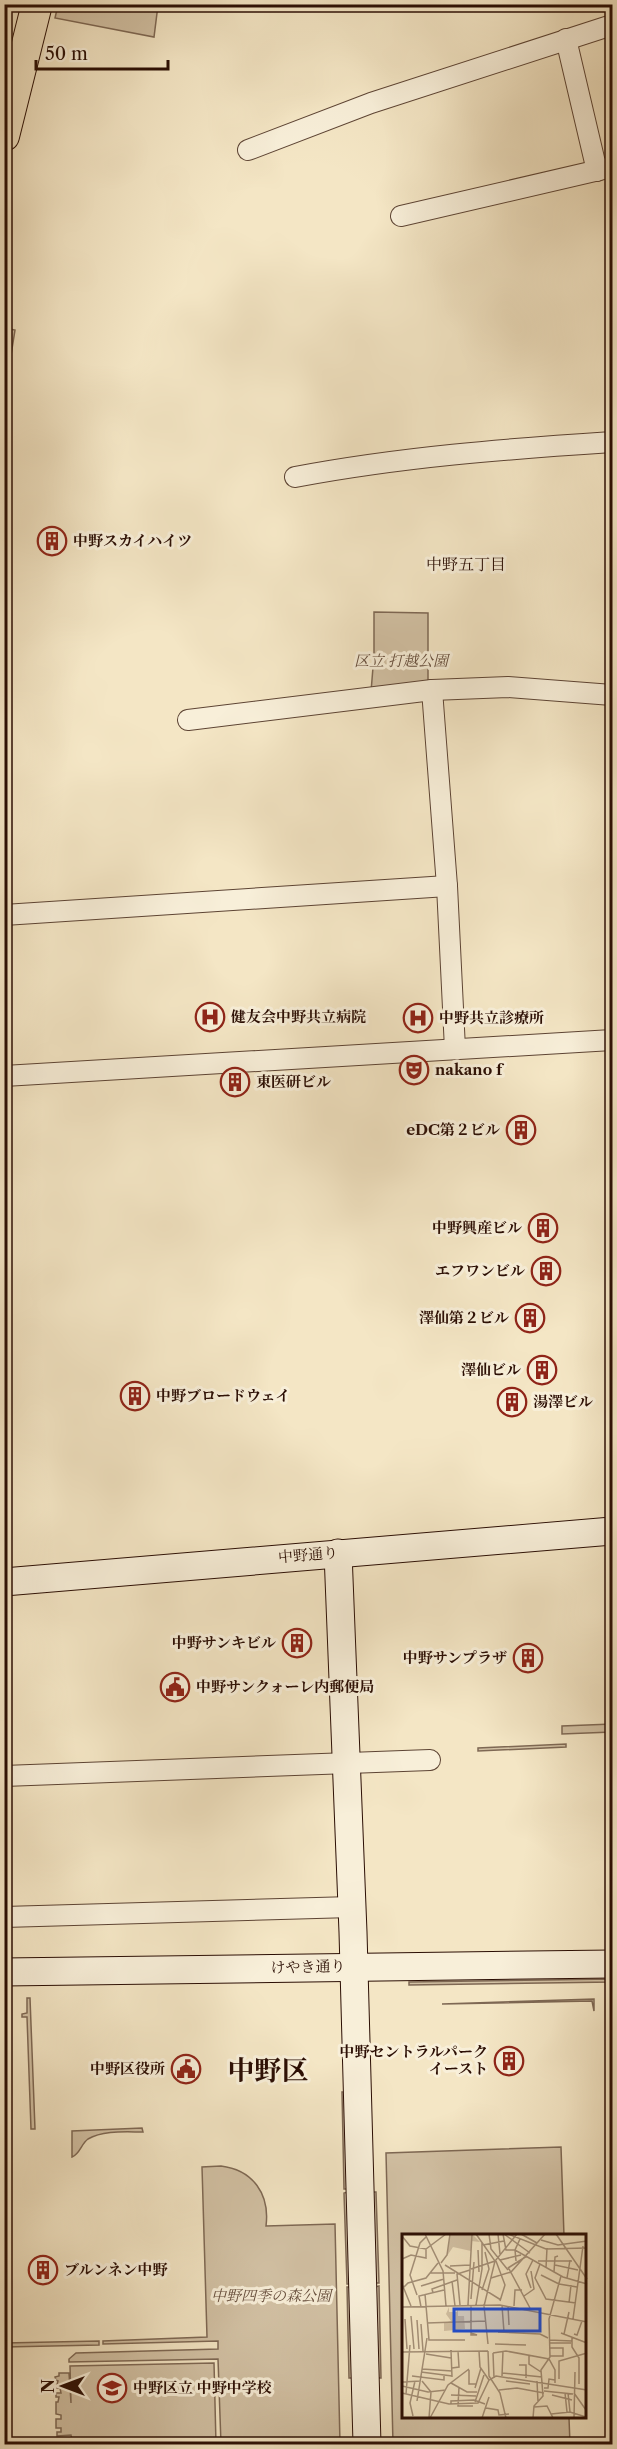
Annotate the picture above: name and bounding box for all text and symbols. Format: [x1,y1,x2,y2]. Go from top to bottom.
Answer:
scale bar [36,33,168,71]
text: 50 m [45,43,88,65]
building icon: 中野スカイハイツ [36,525,68,557]
place label: 中野スカイハイツ [73,531,192,550]
district label: 中野五丁目 [426,554,506,574]
park label: 区立 打越公園 [354,651,451,670]
hospital icon: 健友会中野共立病院 [194,1001,226,1033]
hospital icon: 中野共立診療所 [402,1002,434,1034]
place label: 健友会中野共立病院 [231,1007,366,1026]
place label: 中野共立診療所 [439,1008,544,1027]
theatre icon: nakano f [398,1054,430,1086]
place label: nakano f [435,1060,505,1079]
building icon: 東医研ビル [219,1066,251,1098]
place label: 東医研ビル [256,1072,331,1091]
building icon: eDC第２ビル [505,1114,537,1146]
place label: eDC第２ビル [406,1120,500,1139]
building icon: 中野興産ビル [527,1212,559,1244]
place label: 中野興産ビル [432,1218,522,1237]
building icon: エフワンビル [530,1255,562,1287]
place label: エフワンビル [435,1261,525,1280]
building icon: 澤仙第２ビル [514,1302,546,1334]
place label: 澤仙第２ビル [419,1308,509,1327]
building icon: 澤仙ビル [526,1354,558,1386]
place label: 澤仙ビル [461,1360,521,1379]
building icon: 中野ブロードウェイ [119,1380,151,1412]
place label: 中野ブロードウェイ [156,1386,290,1405]
building icon: 湯澤ビル [496,1386,528,1418]
place label: 湯澤ビル [533,1392,593,1411]
street label: 中野通り [277,1542,339,1567]
building icon: 中野サンキビル [281,1627,313,1659]
place label: 中野サンキビル [172,1633,276,1652]
building icon: 中野サンプラザ [512,1642,544,1674]
place label: 中野サンプラザ [403,1648,507,1667]
public building icon: 中野サンクォーレ内郵便局 [159,1671,191,1703]
place label: 中野サンクォーレ内郵便局 [196,1677,374,1696]
street label: けやき通り [270,1956,346,1977]
place label: 中野セントラルパーク イースト [339,2042,488,2078]
building icon: 中野セントラルパーク イースト [493,2045,525,2077]
public building icon: 中野区役所 [170,2053,202,2085]
district label: 中野区 [228,2054,309,2087]
place label: 中野区役所 [90,2059,165,2078]
inset map [402,2234,587,2419]
building icon: ブルンネン中野 [27,2254,59,2286]
place label: ブルンネン中野 [64,2260,169,2279]
park label: 中野四季の森公園 [211,2286,334,2305]
north arrow [33,2356,93,2416]
school or university icon: 中野区立 中野中学校 [96,2372,128,2404]
place label: 中野区立 中野中学校 [133,2378,272,2397]
text: N [38,2379,58,2393]

